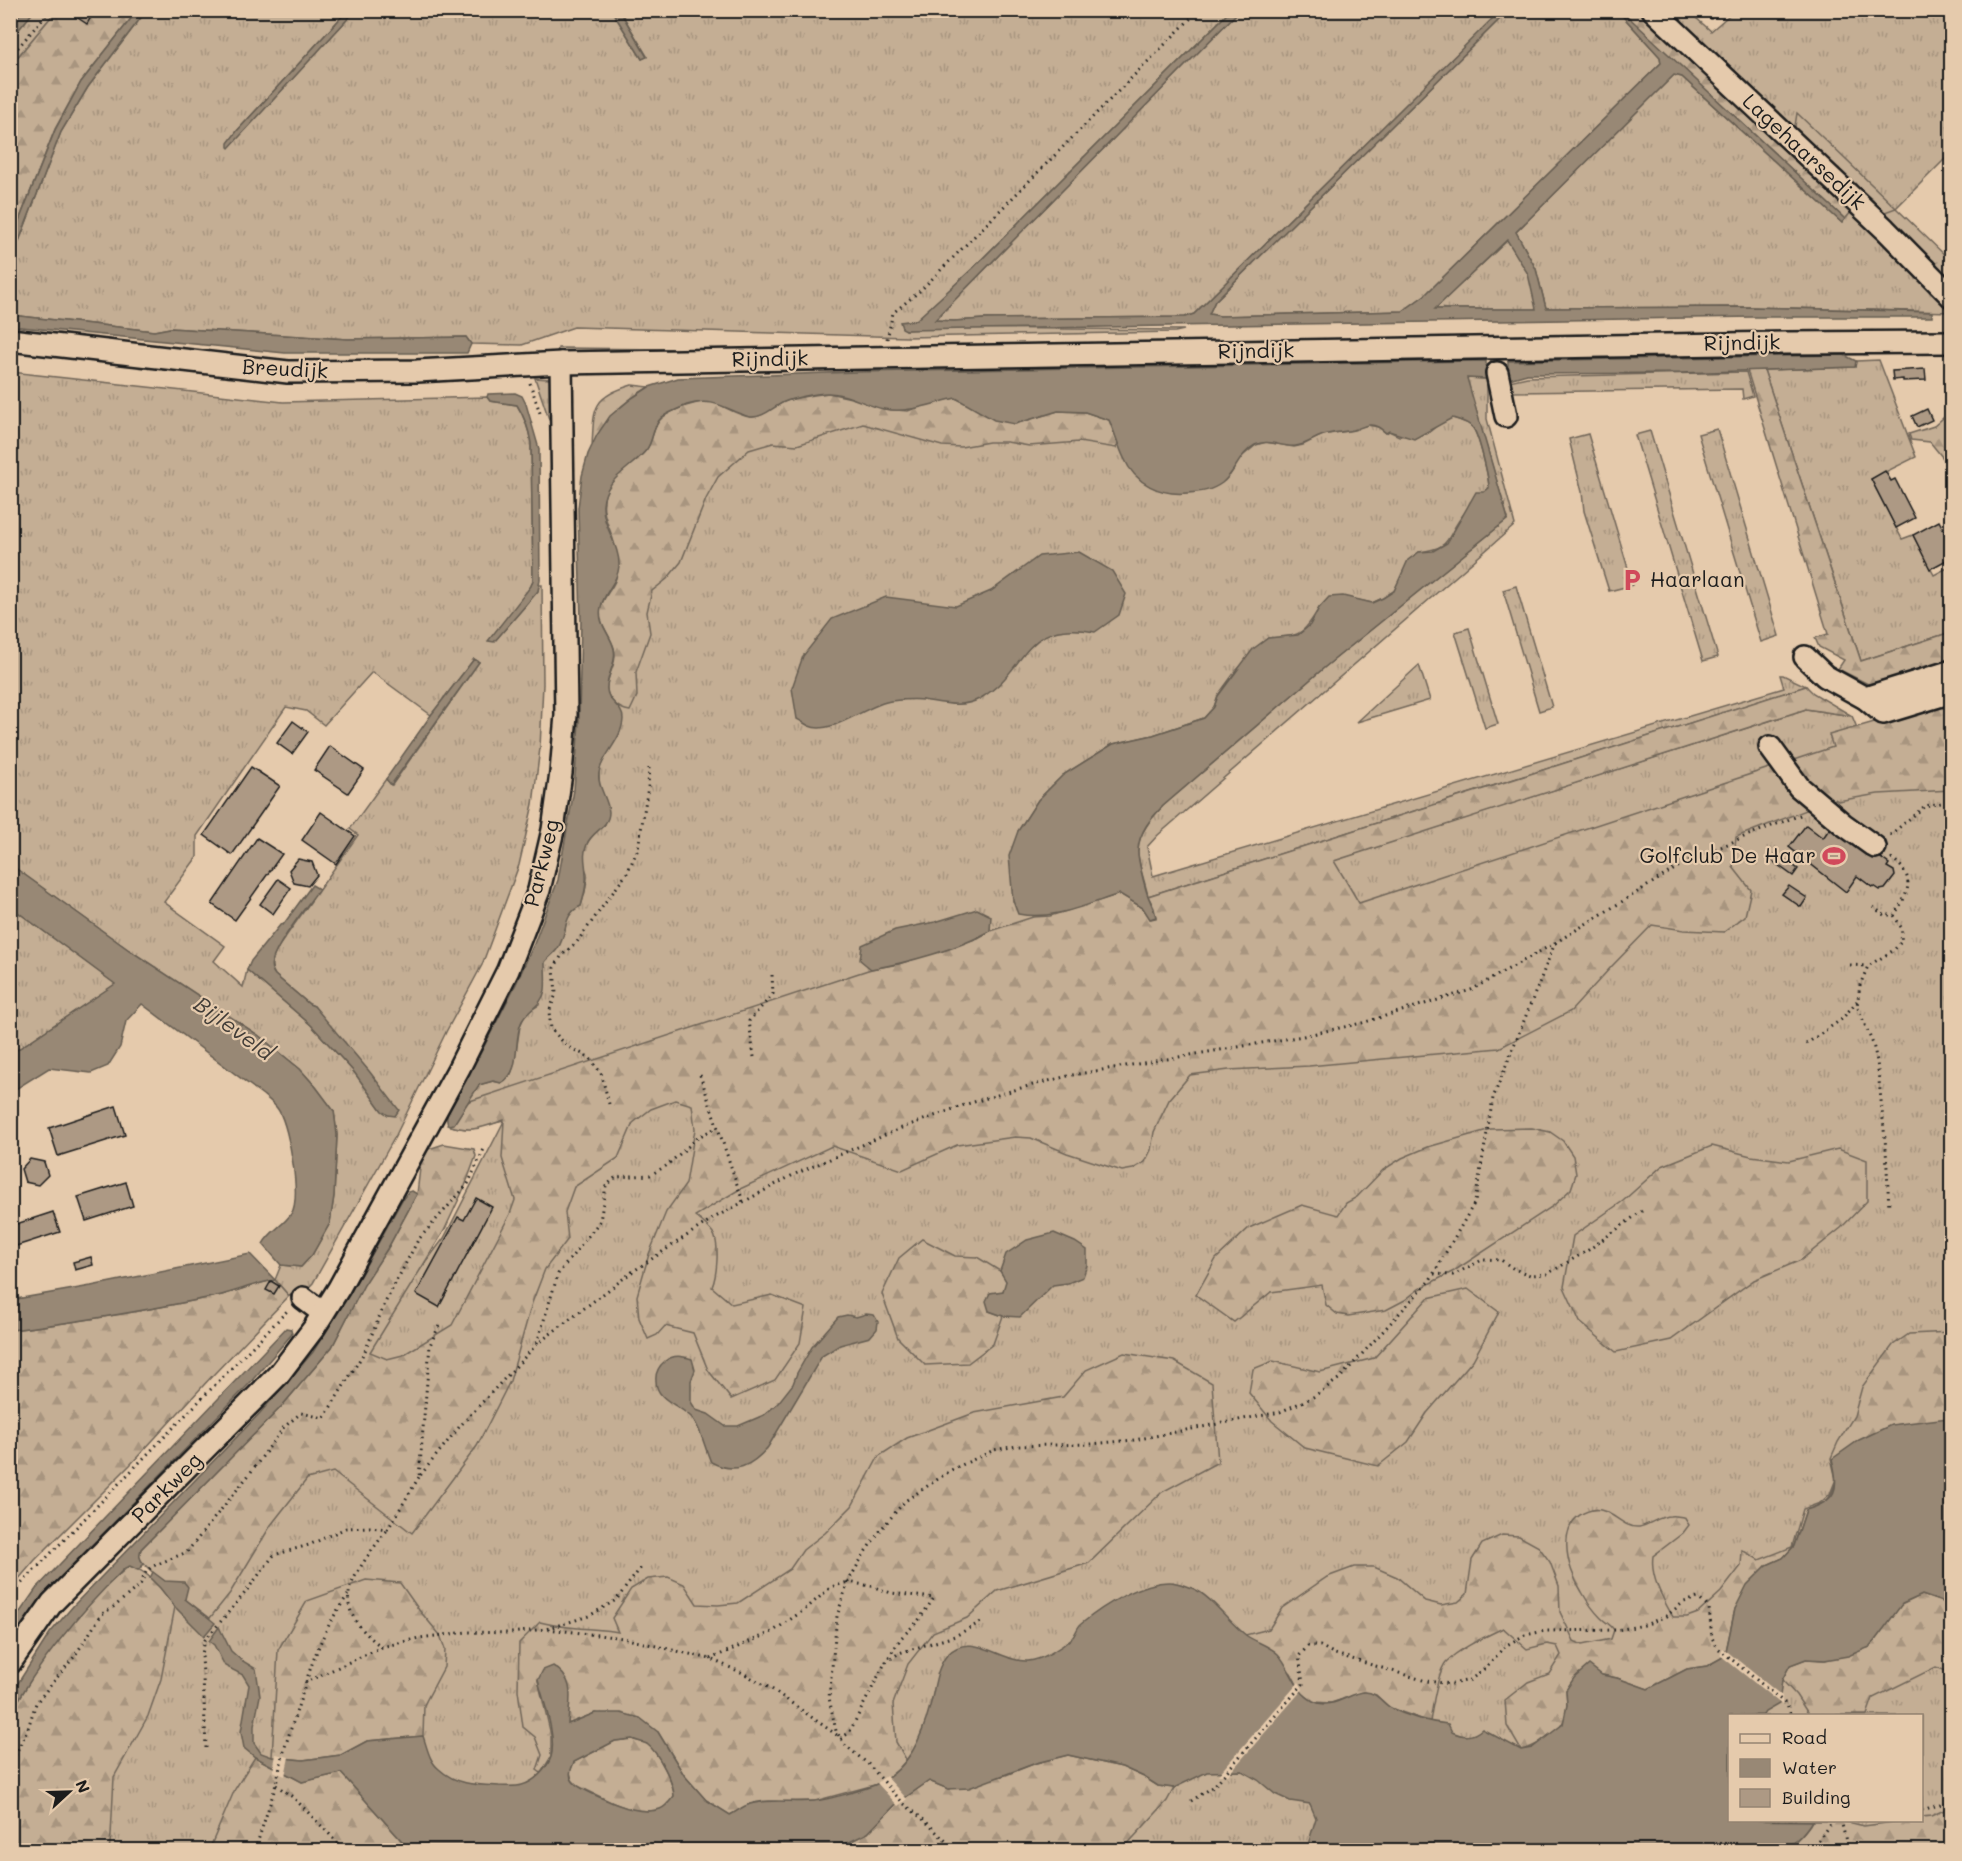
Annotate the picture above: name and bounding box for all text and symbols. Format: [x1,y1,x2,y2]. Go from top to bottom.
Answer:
street label: Lagehaarsedijk [1738,87,1872,215]
street label: Rijndijk [1703,327,1780,356]
street label: Rijndijk [1217,335,1294,364]
street label: Rijndijk [731,343,808,372]
street label: Breudijk [241,352,329,383]
place label: Haarlaan [1650,565,1745,592]
parking icon: Haarlaan [1619,567,1645,593]
street label: Parkweg [517,816,564,909]
place label: Golfclub De Haar [1640,841,1816,868]
sports icon: Golfclub De Haar [1821,843,1847,869]
water label: Bijleveld [189,989,281,1067]
street label: Parkweg [125,1446,207,1528]
legend [1728,1714,1923,1822]
text: Road [1782,1725,1827,1749]
text: Water [1782,1755,1837,1779]
north arrow [39,1762,99,1822]
text: N [71,1777,95,1796]
text: Building [1782,1785,1850,1809]

